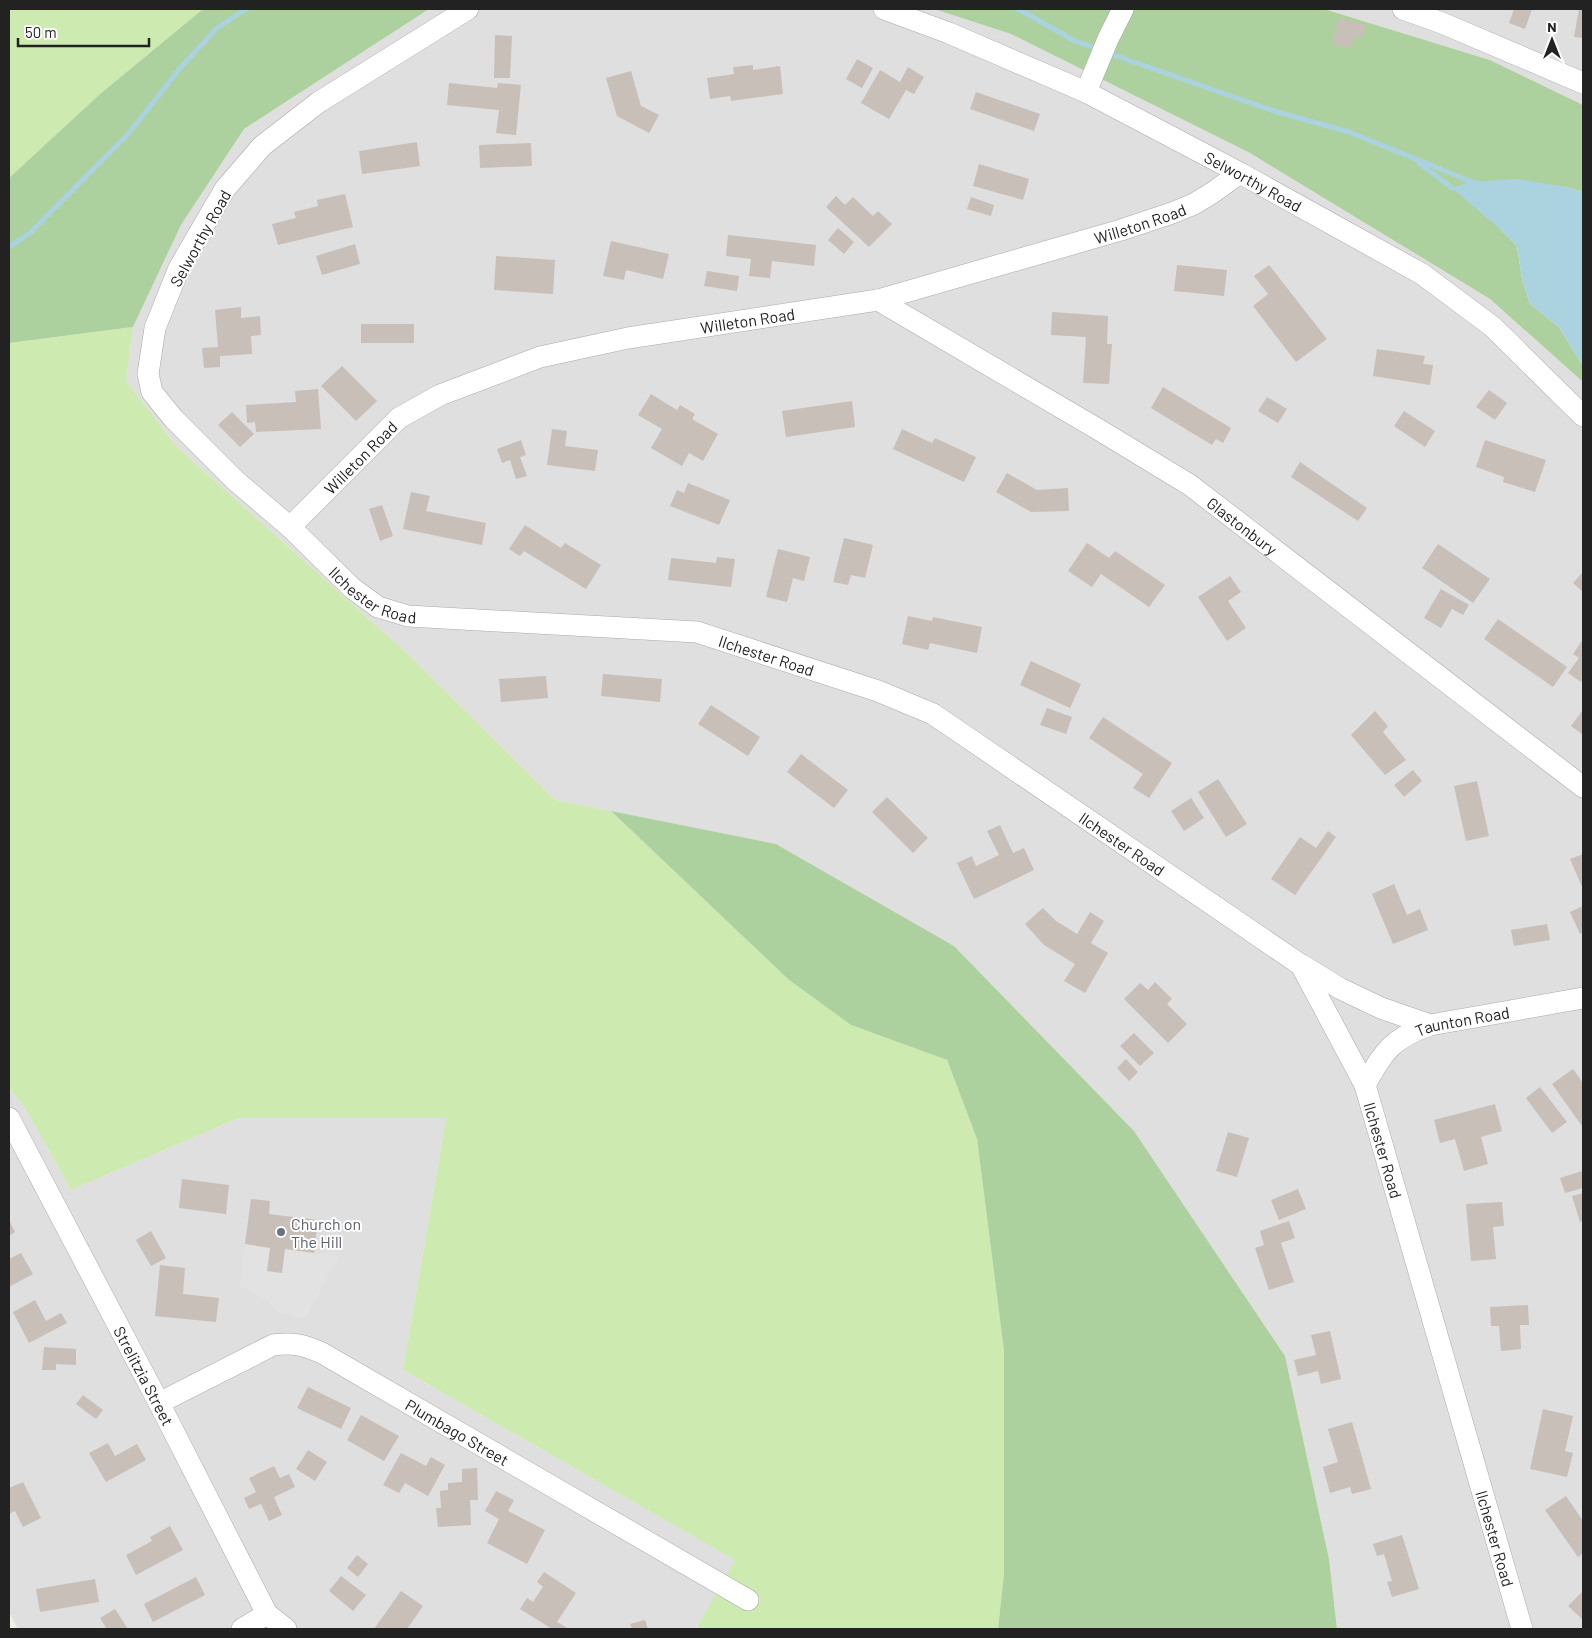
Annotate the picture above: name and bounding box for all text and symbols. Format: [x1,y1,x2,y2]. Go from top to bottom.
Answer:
scale bar [18,15,149,47]
north arrow [1527,15,1577,65]
text: N [1547,18,1557,35]
text: 50 m [25,23,57,41]
street label: Selworthy Road [1202,147,1305,215]
street label: Selworthy Road [166,186,234,290]
street label: Willeton Road [1092,199,1189,247]
street label: Willeton Road [699,303,796,336]
street label: Willeton Road [320,417,400,497]
street label: Glastonbury [1204,492,1282,559]
street label: Ilchester Road [326,562,417,626]
street label: Ilchester Road [716,630,817,679]
street label: Ilchester Road [1076,807,1169,879]
street label: Taunton Road [1412,1002,1511,1039]
street label: Ilchester Road [1361,1100,1407,1200]
place label: Church on The Hill [291,1214,361,1251]
marker: Church on The Hill [275,1226,287,1238]
street label: Strelitzia Street [111,1323,178,1428]
street label: Plumbago Street [402,1394,512,1469]
street label: Ilchester Road [1473,1488,1519,1589]

